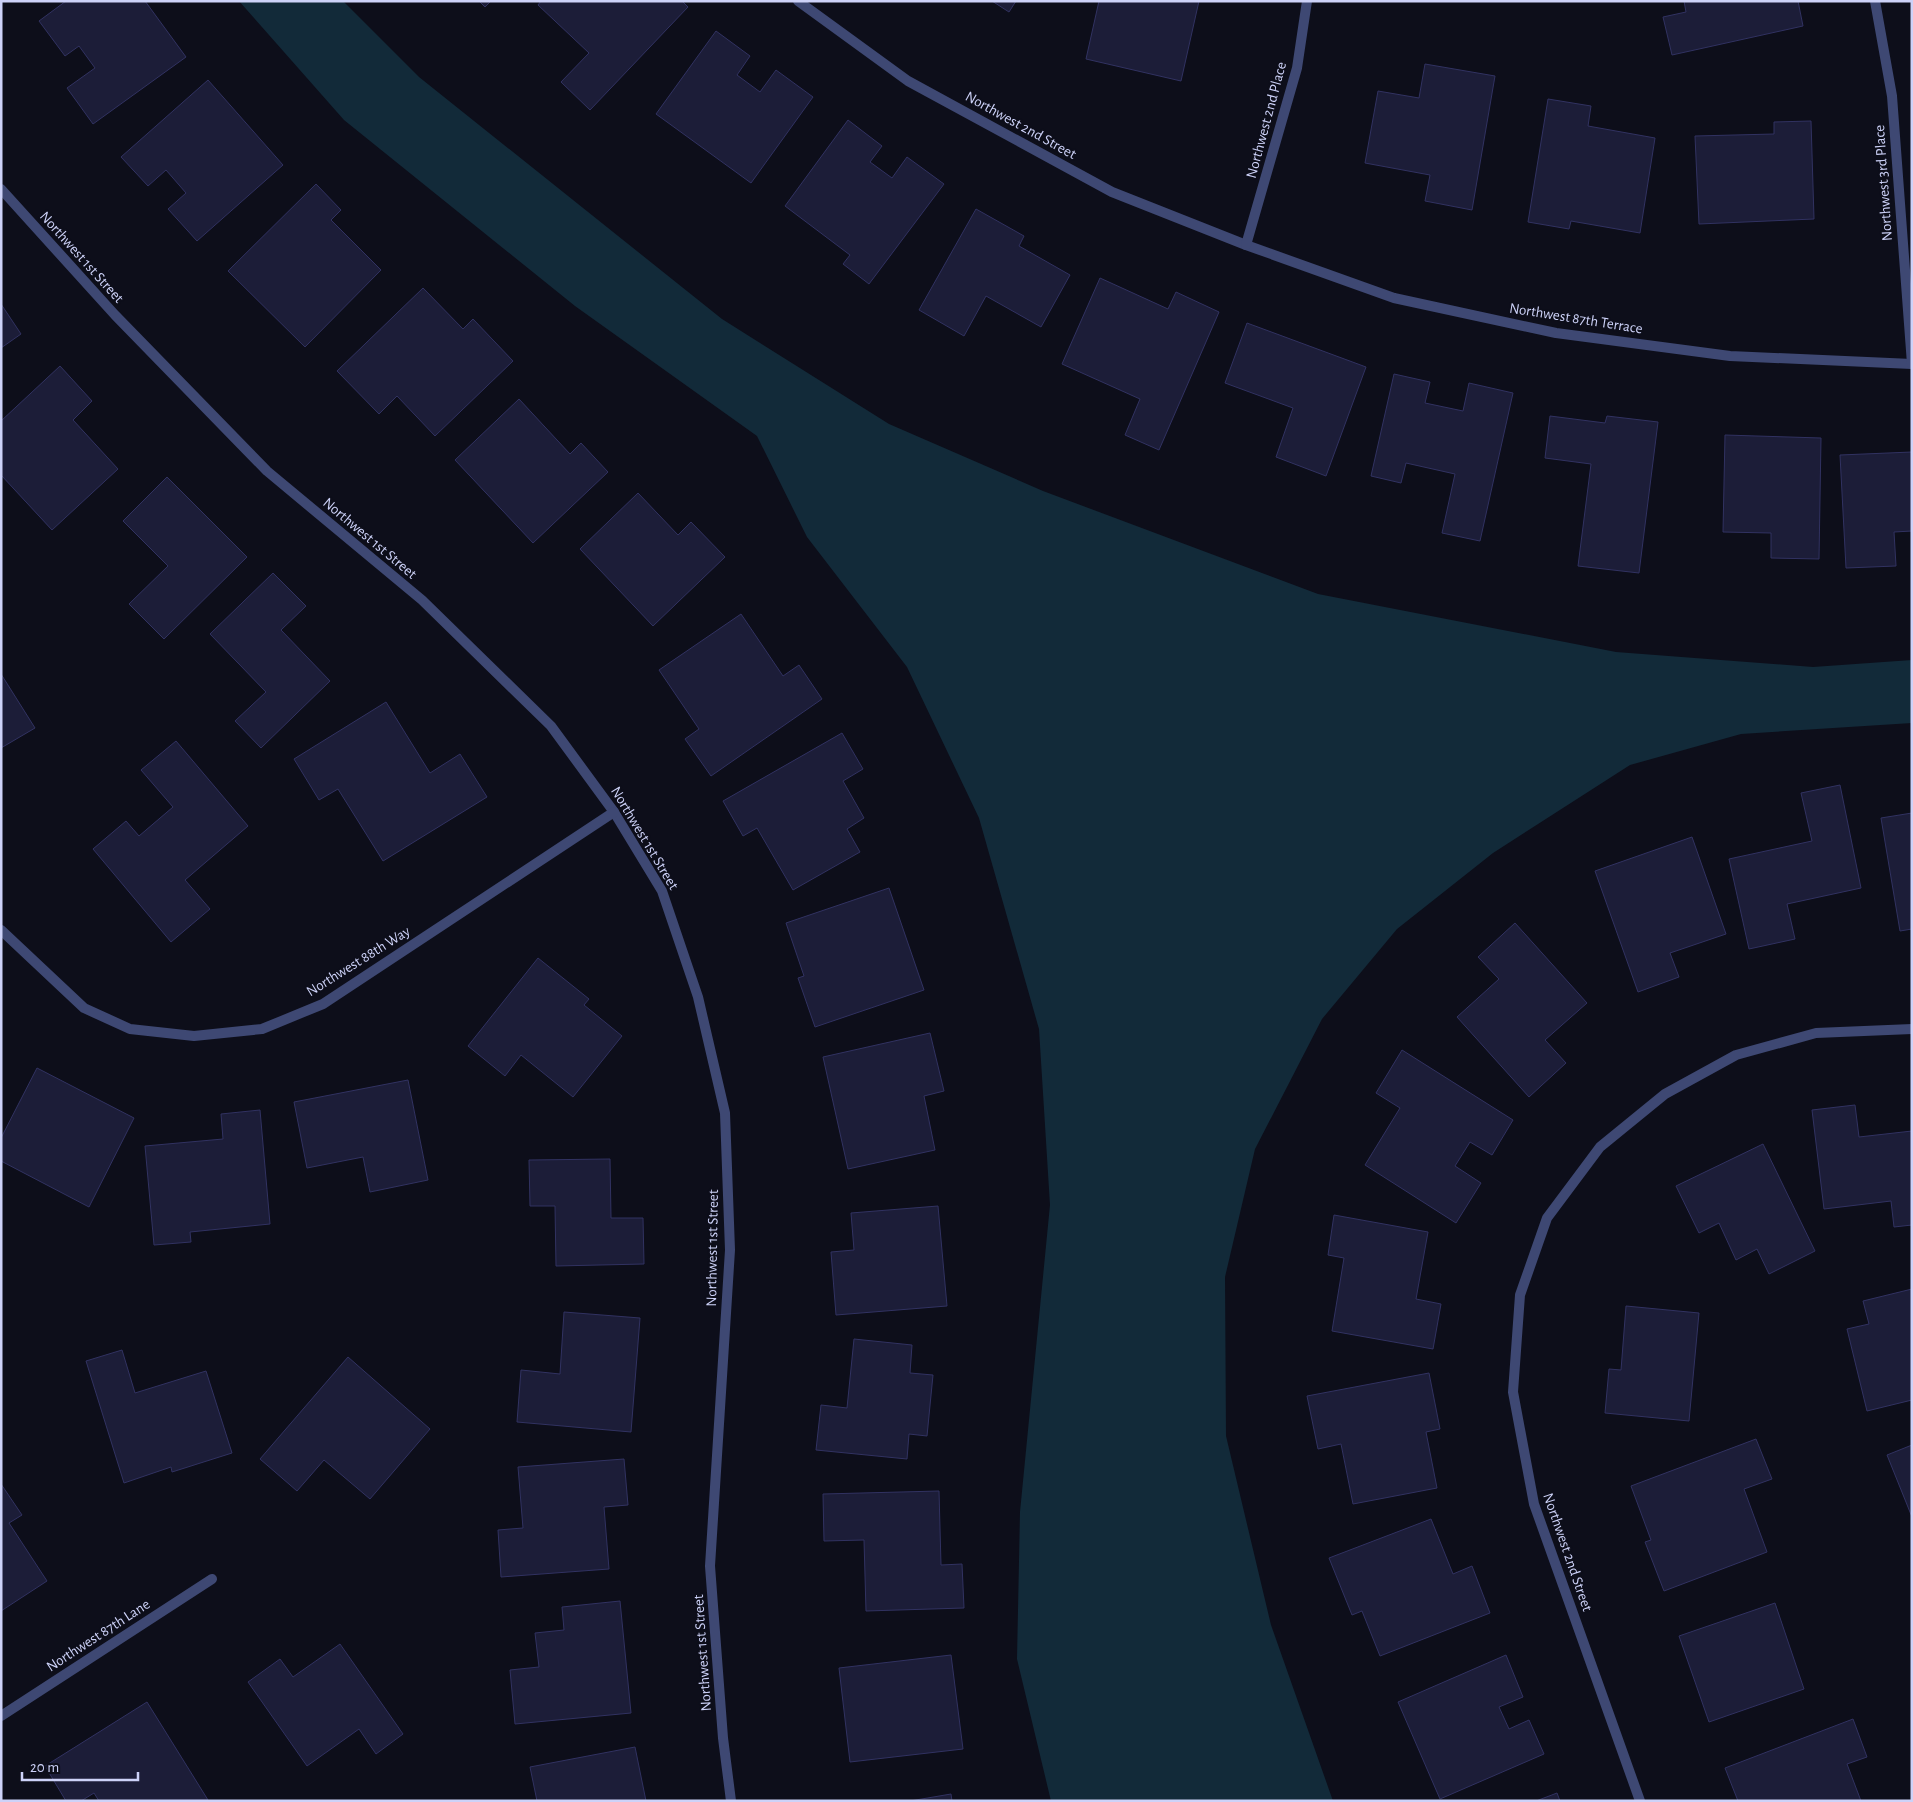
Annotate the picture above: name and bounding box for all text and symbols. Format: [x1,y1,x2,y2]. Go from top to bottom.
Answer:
street label: Northwest 2nd Place [1244,60,1289,180]
street label: Northwest 2nd Street [963,89,1079,162]
street label: Northwest 3rd Place [1872,124,1895,241]
street label: Northwest 1st Street [37,209,127,306]
street label: Northwest 87th Terrace [1508,301,1644,336]
street label: Northwest 1st Street [320,495,420,582]
street label: Northwest 1st Street [608,784,681,893]
street label: Northwest 88th Way [304,923,413,999]
street label: Northwest 1st Street [704,1189,721,1307]
street label: Northwest 2nd Street [1540,1491,1595,1613]
street label: Northwest 1st Street [691,1594,714,1712]
street label: Northwest 87th Lane [44,1596,153,1674]
scale bar [22,1750,139,1782]
text: 20 m [30,1760,59,1775]

